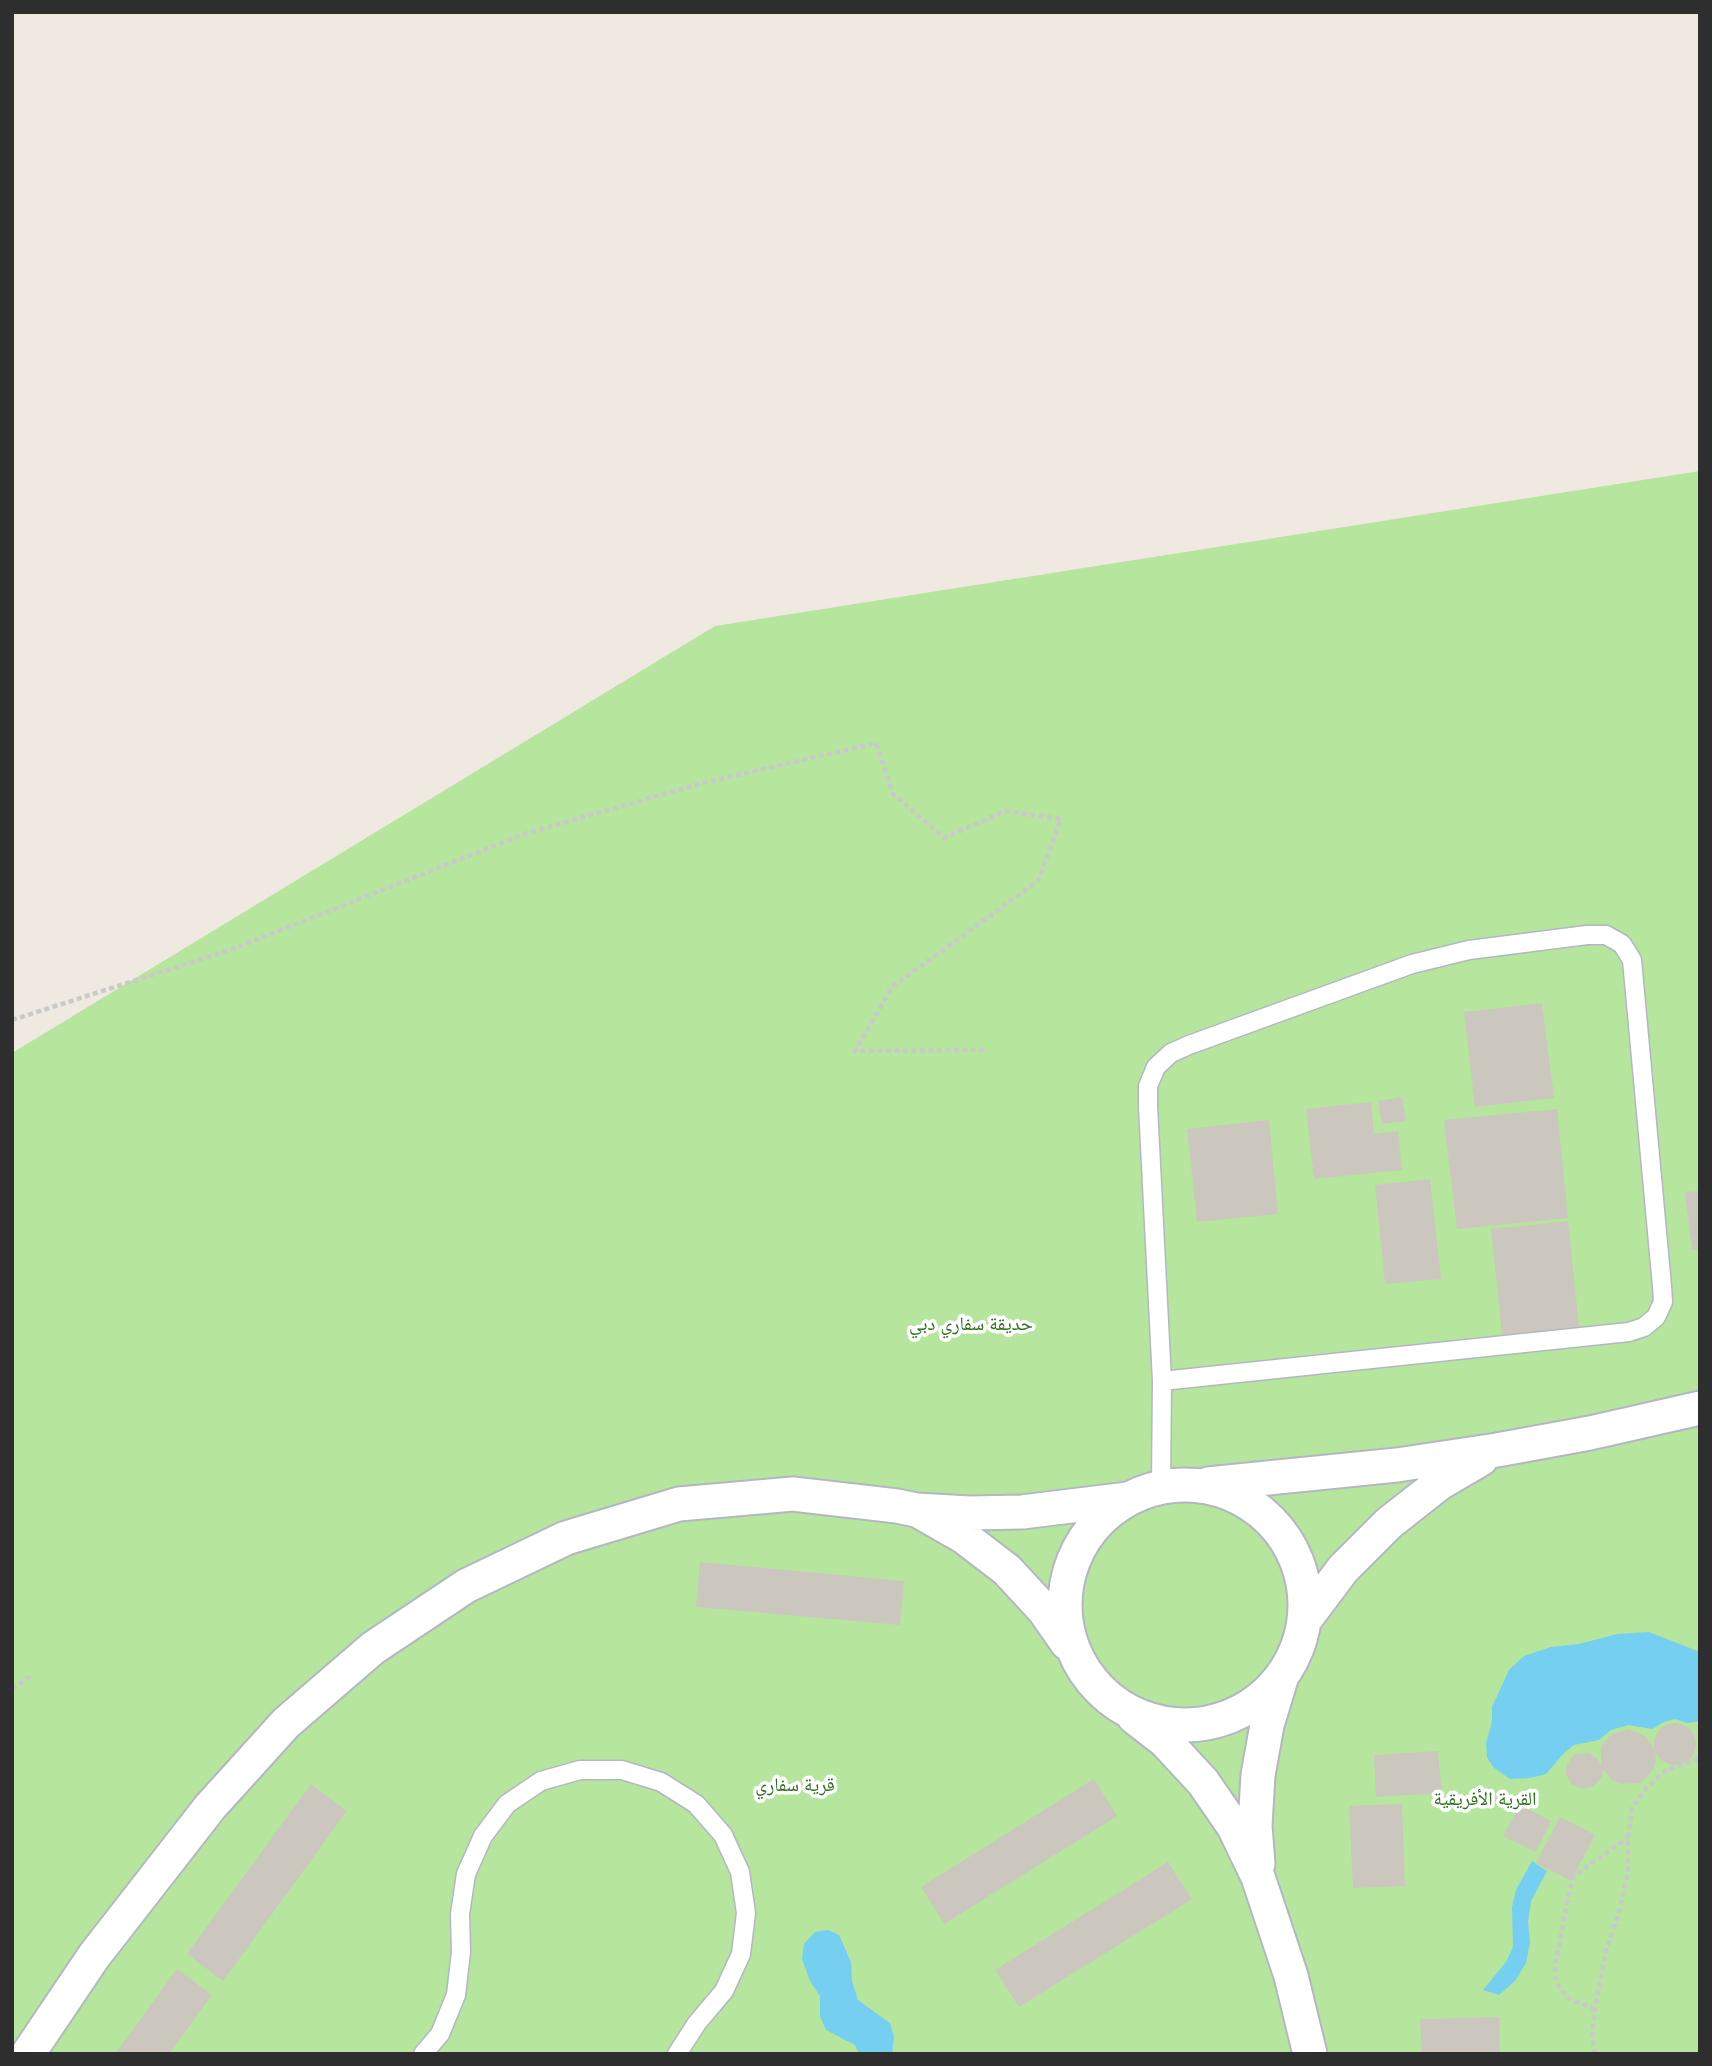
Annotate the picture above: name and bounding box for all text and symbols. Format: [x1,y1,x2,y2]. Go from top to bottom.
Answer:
park label: حديقة سفاري دبي [909,1313,1033,1335]
park label: قرية سفاري [755,1774,835,1796]
park label: القرية الأفريقية [1433,1788,1537,1810]

